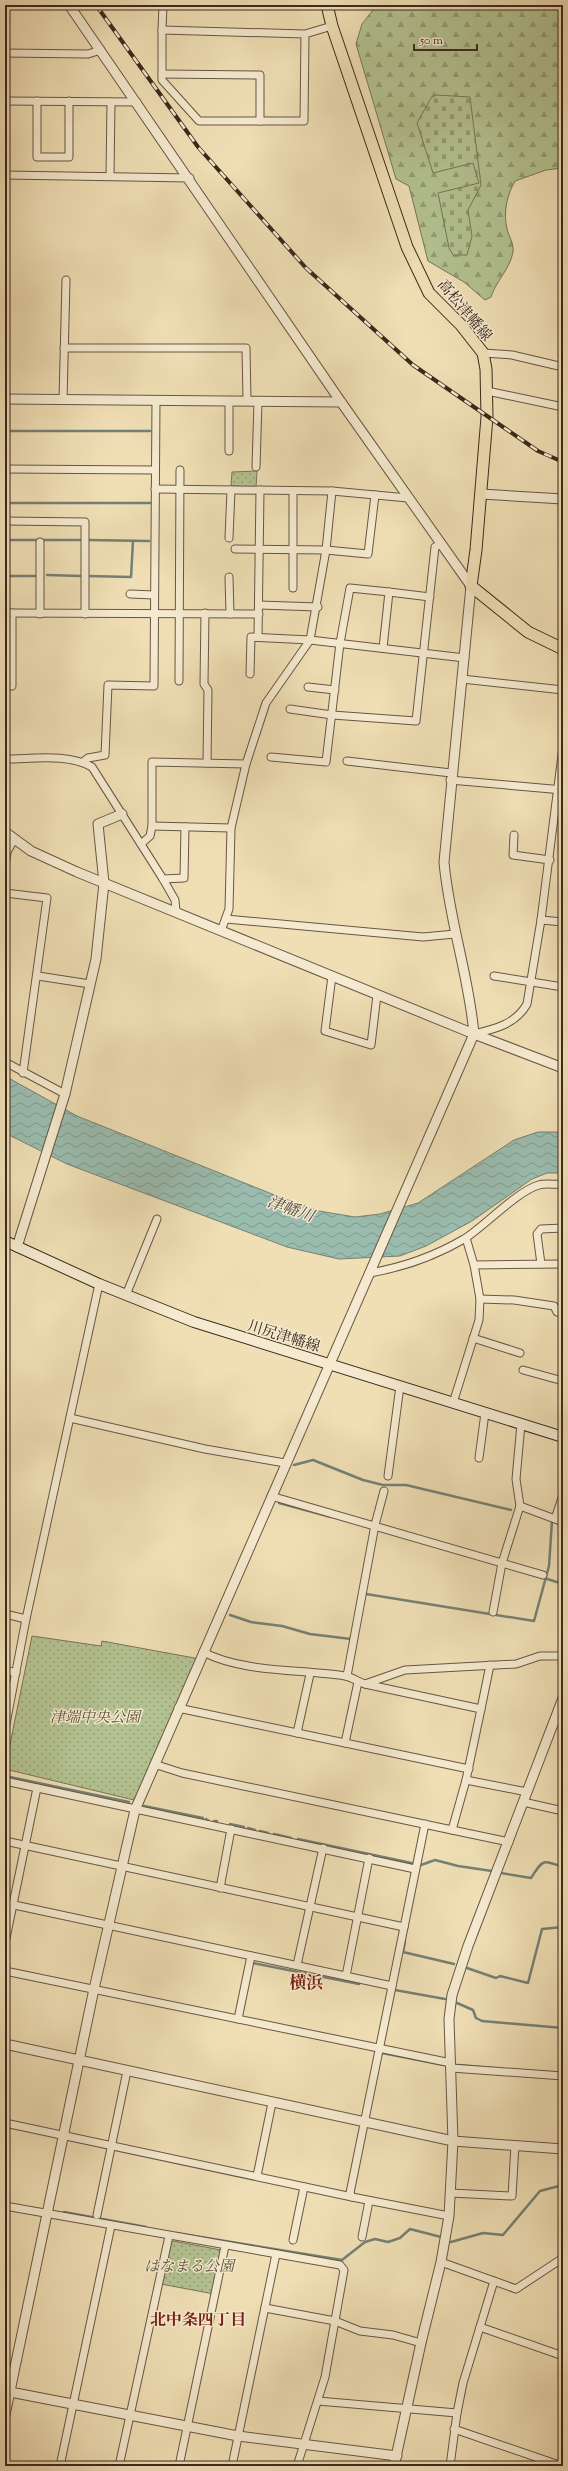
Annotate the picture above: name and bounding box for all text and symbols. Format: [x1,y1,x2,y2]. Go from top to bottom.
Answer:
scale bar [414,26,477,52]
text: 50 m [419,32,443,50]
street label: 高松津幡線 [432,275,496,346]
water label: 津幡川 [264,1191,319,1230]
street label: 川尻津幡線 [245,1316,323,1358]
park label: 津端中央公園 [50,1708,143,1729]
district label: 横浜 [289,1972,323,1996]
park label: はなまる公園 [144,2257,237,2278]
district label: 北中条四丁目 [150,2310,246,2333]

